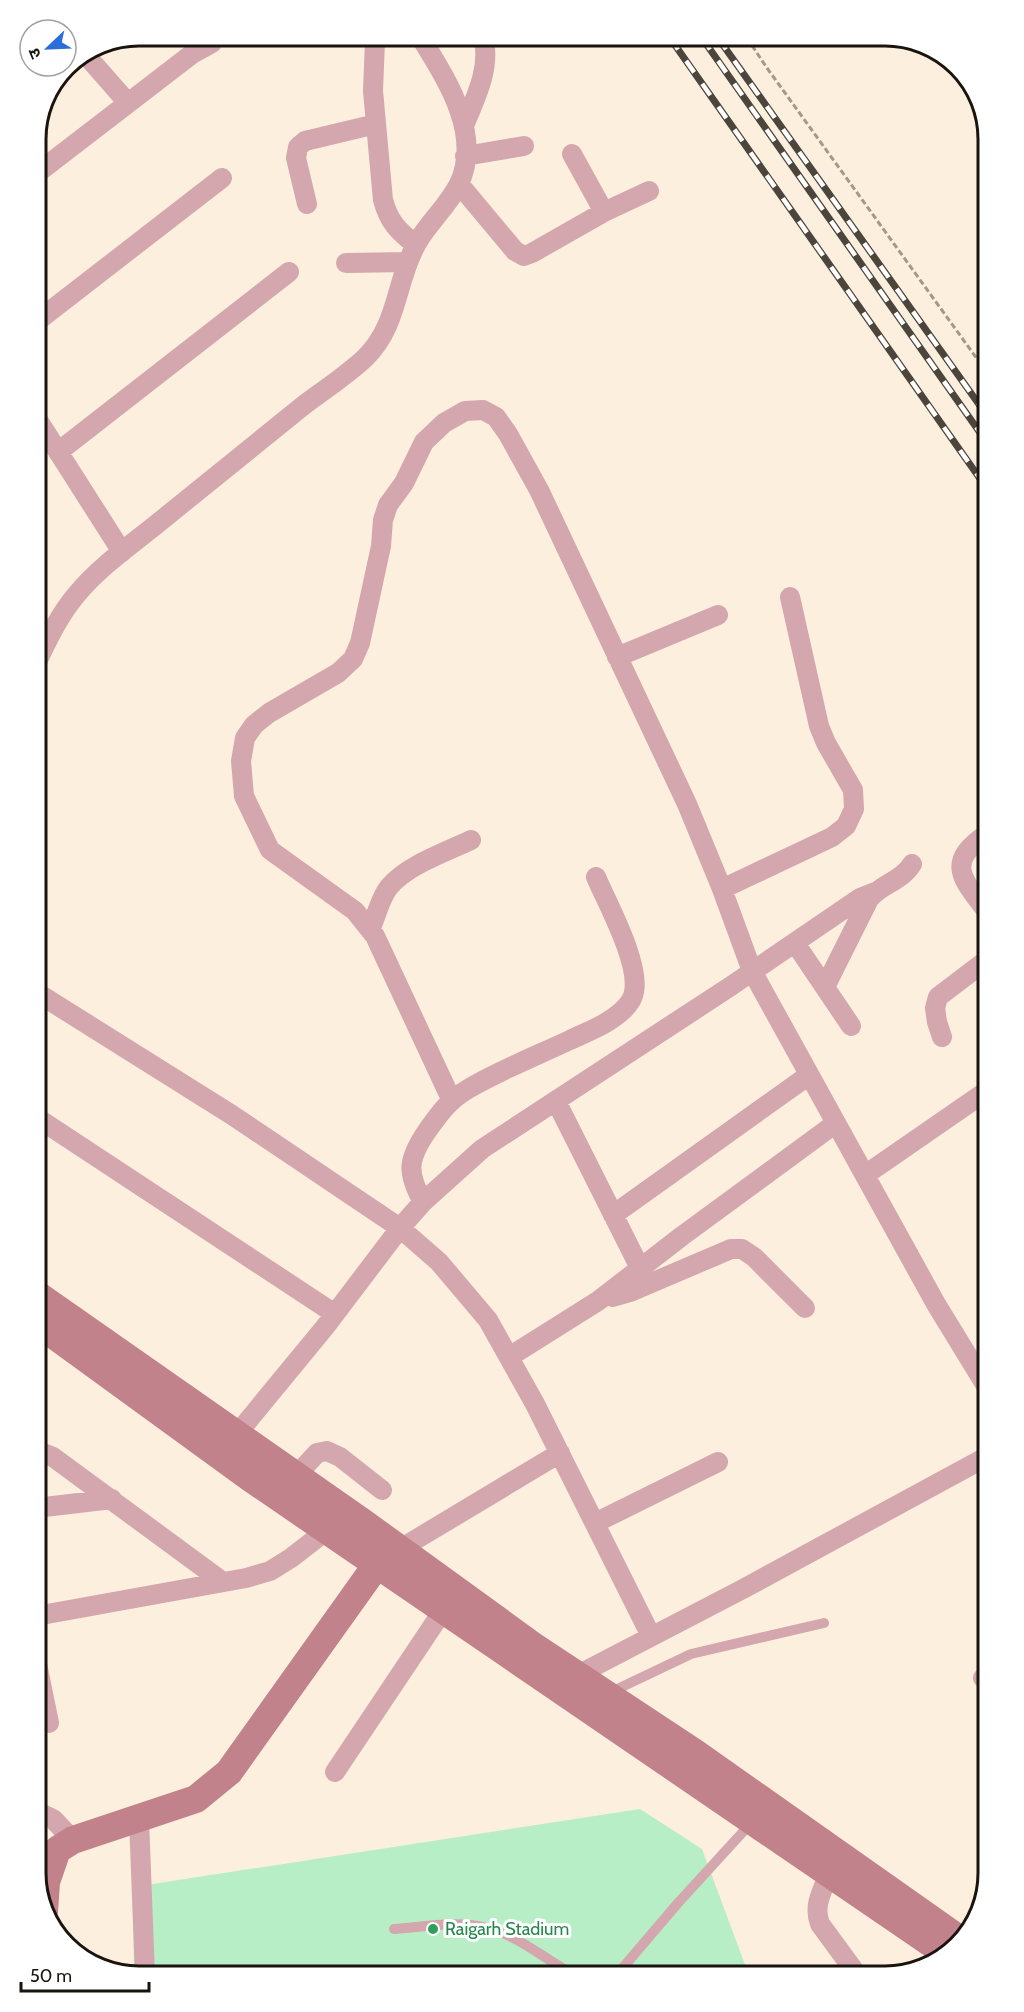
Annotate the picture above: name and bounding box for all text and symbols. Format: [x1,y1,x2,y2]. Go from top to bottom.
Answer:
north arrow [18,18,78,78]
text: उ [24,45,45,62]
place label: Raigarh Stadium [445,1918,569,1940]
marker: Raigarh Stadium [426,1922,440,1936]
scale bar [21,1955,148,1993]
text: 50 m [30,1965,72,1987]

